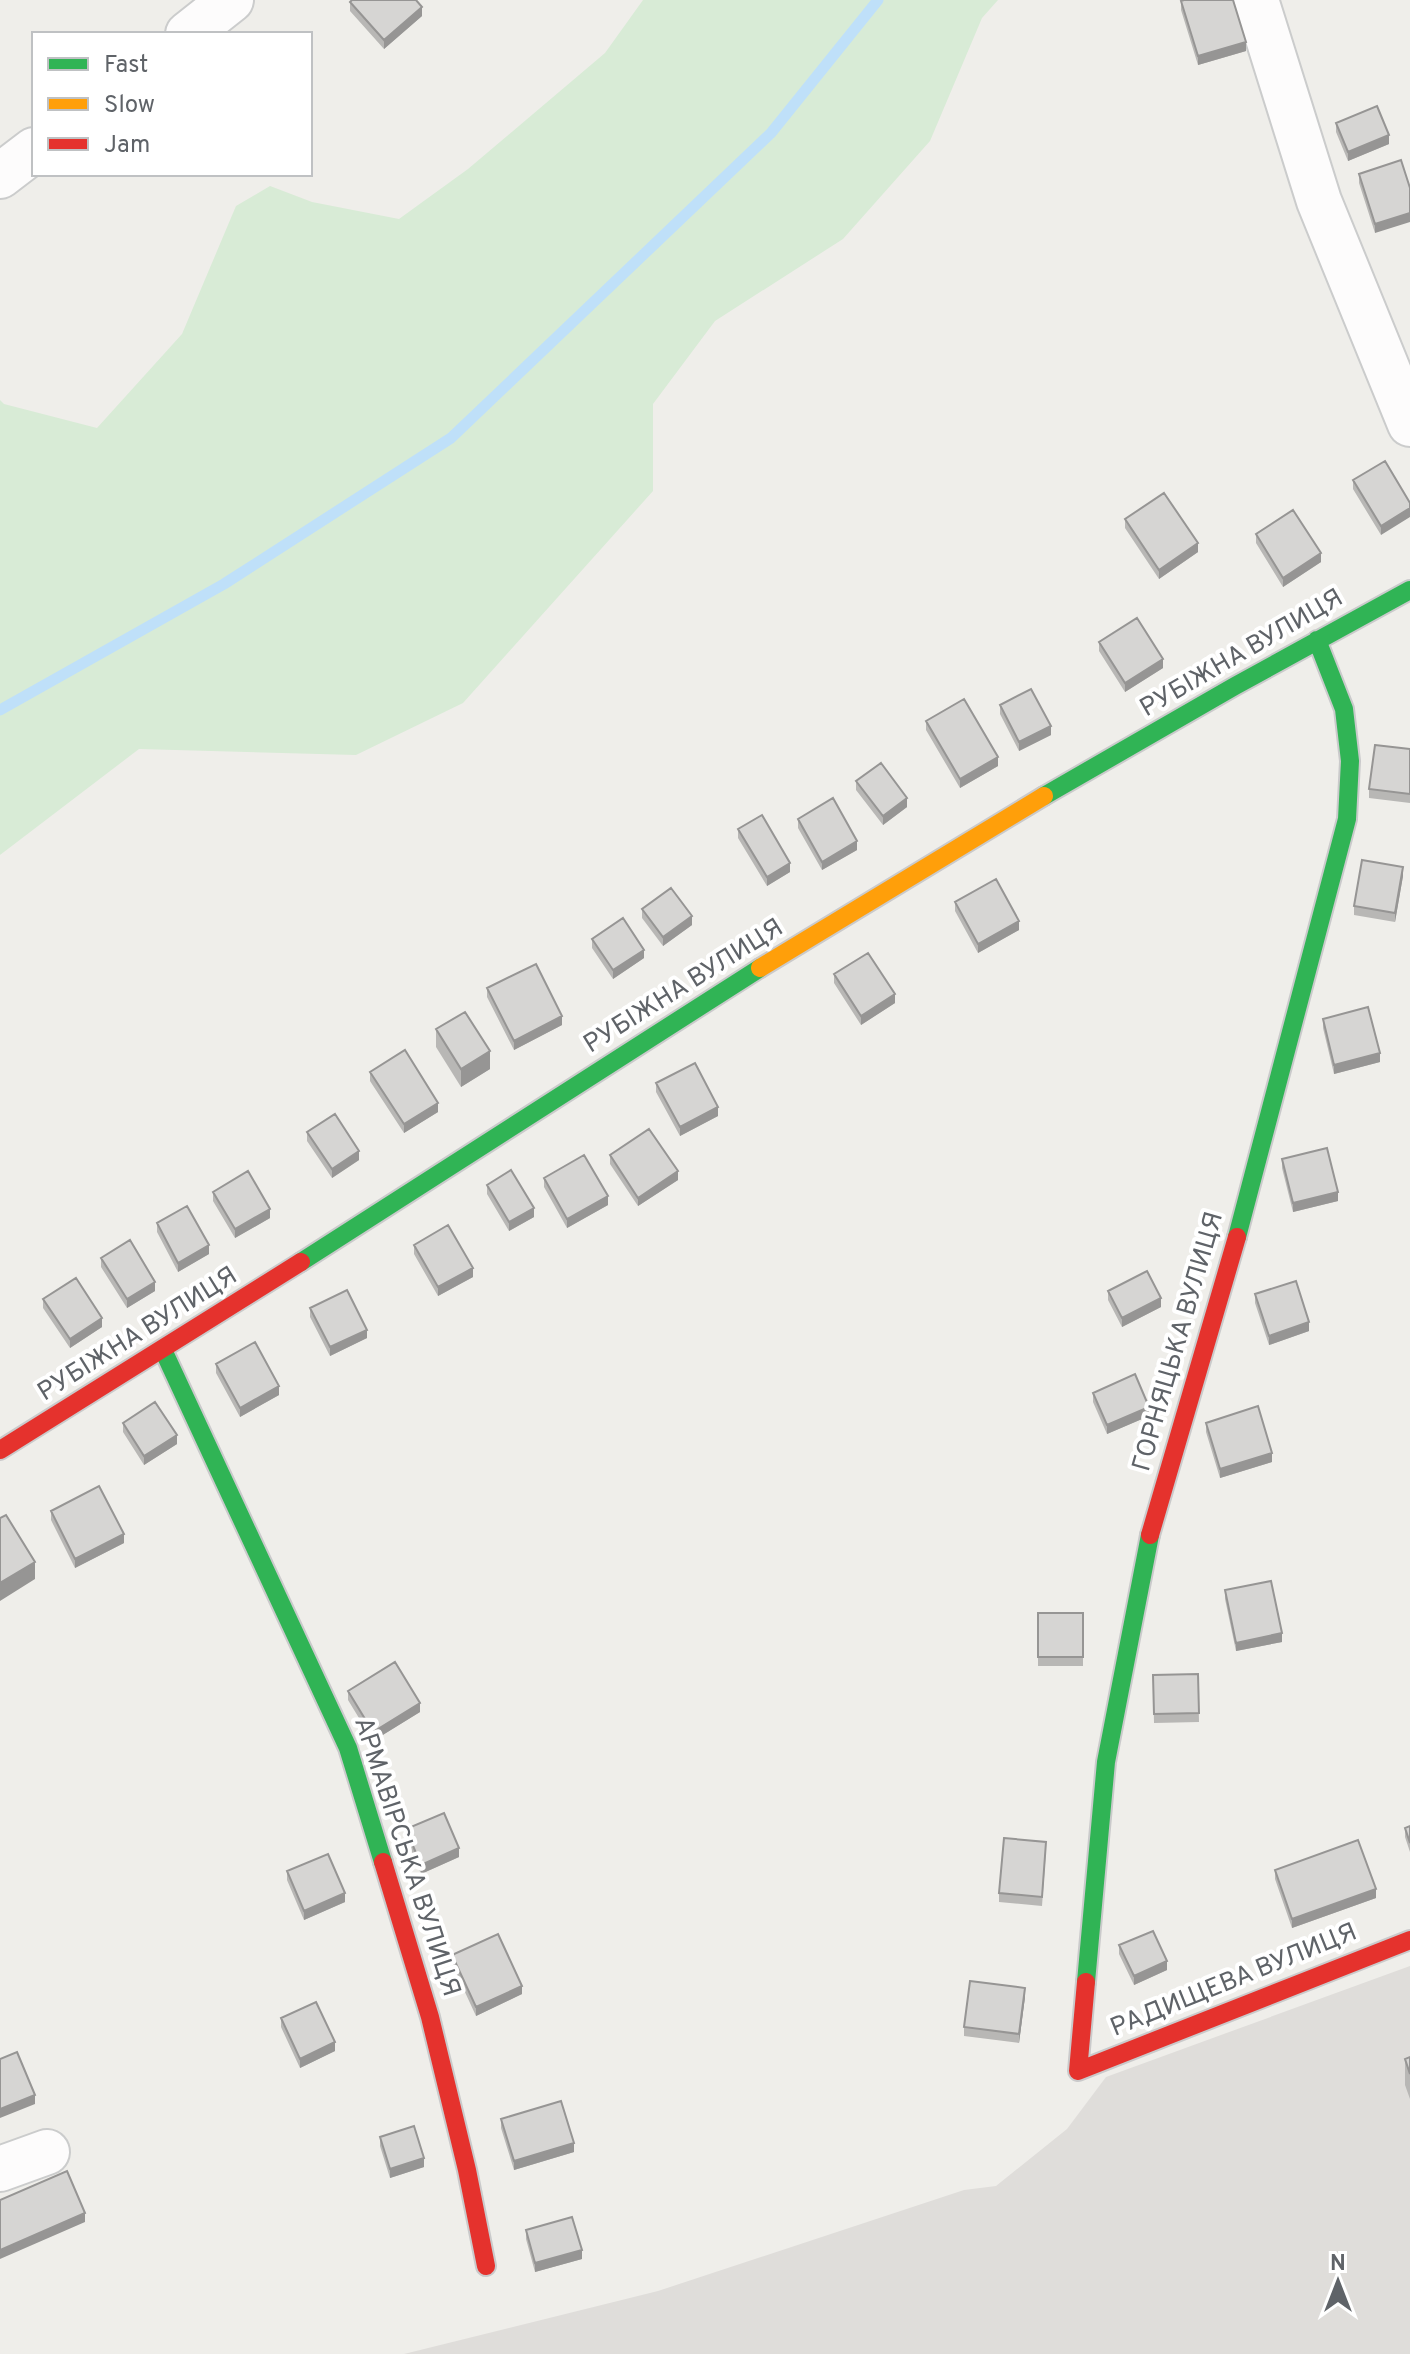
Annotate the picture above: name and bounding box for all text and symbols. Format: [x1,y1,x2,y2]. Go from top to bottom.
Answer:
legend [32,32,312,176]
text: Fast [104,51,148,81]
text: Slow [104,91,155,121]
text: Jam [104,131,150,161]
street label: РУБІЖНА ВУЛИЦЯ [1134,582,1350,726]
street label: РУБІЖНА ВУЛИЦЯ [578,912,790,1062]
street label: ГОРНЯЦЬКА ВУЛИЦЯ [1126,1208,1232,1476]
street label: РУБІЖНА ВУЛИЦЯ [32,1260,244,1410]
street label: АРМАВІРСЬКА ВУЛИЦЯ [345,1713,467,2001]
street label: РАДИЩЕВА ВУЛИЦЯ [1106,1916,1362,2046]
north arrow [1298,2242,1378,2322]
text: N [1330,2251,1346,2278]

